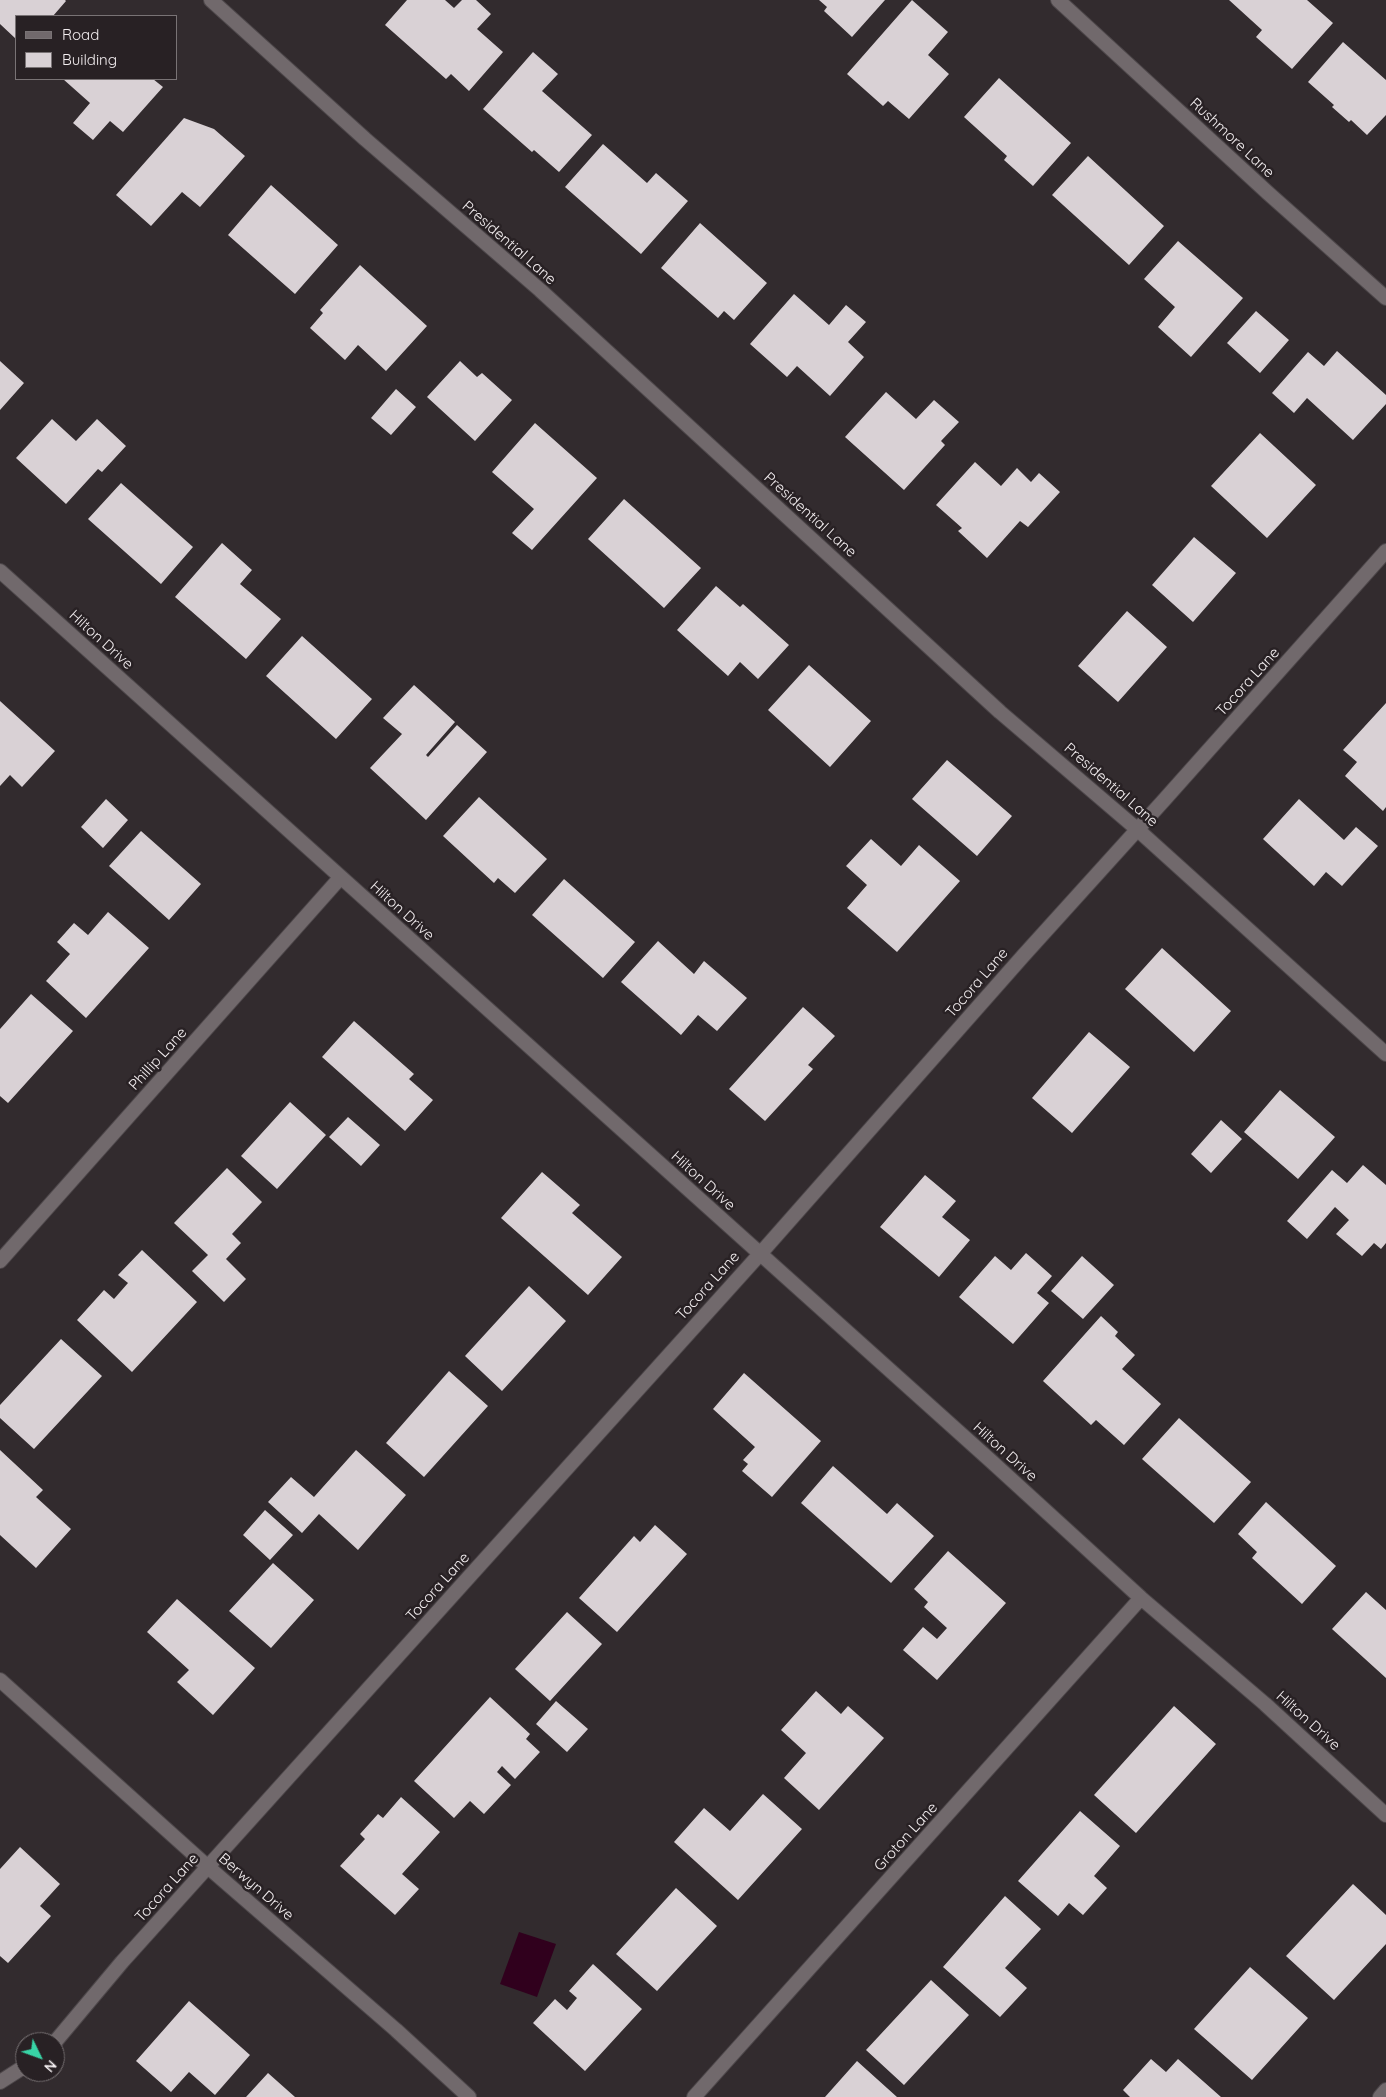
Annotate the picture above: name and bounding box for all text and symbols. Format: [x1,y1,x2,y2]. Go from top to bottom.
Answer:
legend [15,15,178,80]
text: Road [62,25,99,44]
text: Building [62,50,117,69]
street label: Rushmore Lane [1186,94,1278,182]
street label: Presidential Lane [458,197,560,289]
street label: Presidential Lane [760,469,860,561]
street label: Hilton Drive [65,606,137,674]
street label: Tocora Lane [1212,644,1284,720]
street label: Presidential Lane [1060,739,1162,831]
street label: Hilton Drive [366,877,438,945]
street label: Tocora Lane [942,945,1012,1021]
street label: Phillip Lane [125,1024,191,1094]
street label: Hilton Drive [667,1147,739,1215]
street label: Tocora Lane [672,1248,744,1324]
street label: Hilton Drive [969,1418,1041,1486]
street label: Tocora Lane [402,1549,474,1625]
street label: Hilton Drive [1272,1687,1344,1755]
street label: Groton Lane [871,1799,941,1875]
street label: Tocora Lane [131,1850,203,1926]
street label: Berwyn Drive [215,1850,297,1924]
north arrow [15,2032,65,2082]
text: N [40,2057,61,2076]

